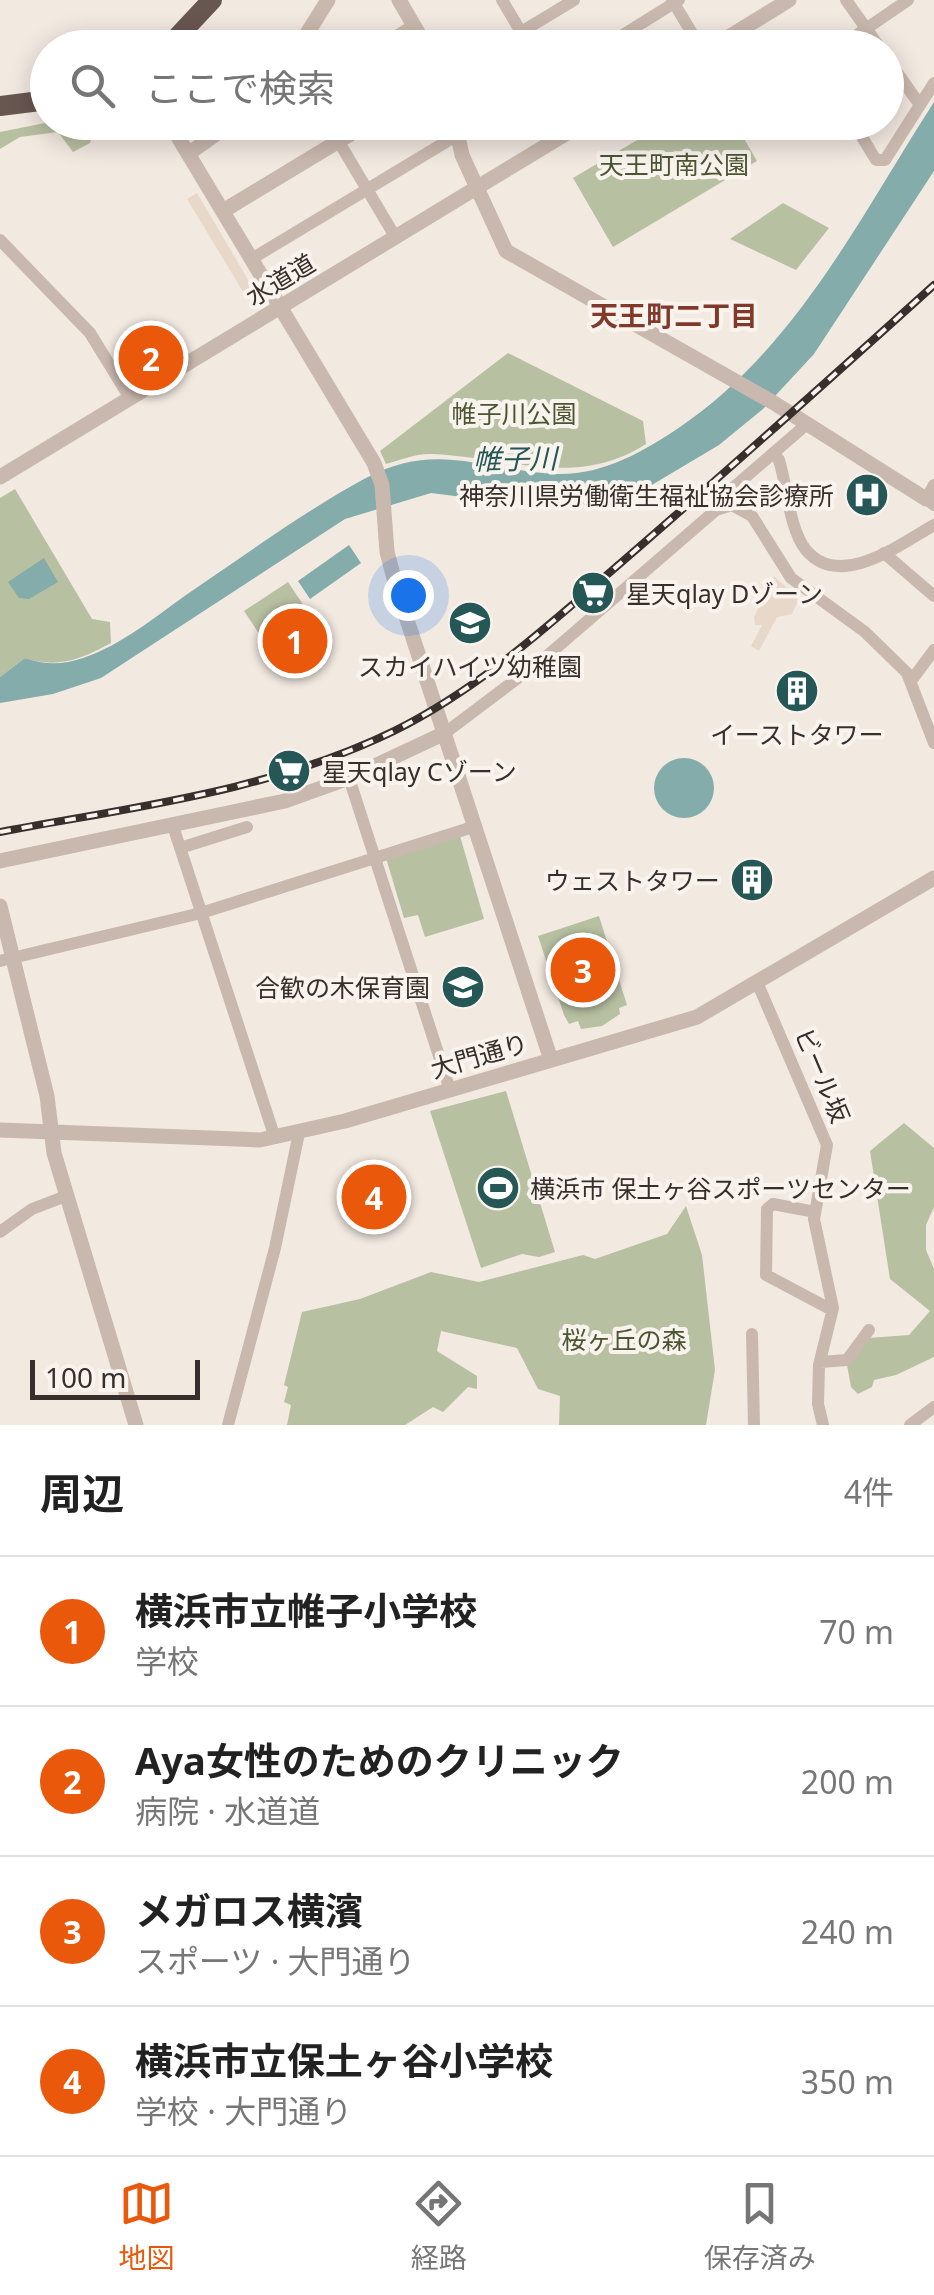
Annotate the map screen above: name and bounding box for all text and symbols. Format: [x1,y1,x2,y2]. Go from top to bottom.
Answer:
search box [30,30,904,140]
icon: search [65,58,120,113]
text: ここで検索 [145,61,335,113]
park label: 天王町南公園 [599,147,749,181]
street label: 水道道 [239,245,321,313]
district label: 天王町二丁目 [590,296,758,334]
pin: 2 [118,320,184,396]
park label: 帷子川公園 [451,396,577,430]
water label: 帷子川 [473,438,560,478]
hospital icon: 神奈川県労働衛生福祉協会診療所 [844,472,890,518]
place label: 神奈川県労働衛生福祉協会診療所 [459,478,834,512]
your location [383,570,434,621]
supermarket icon: 星天qlay Dゾーン [570,570,616,616]
place label: 星天qlay Dゾーン [626,576,823,610]
school or university icon: スカイハイツ幼稚園 [447,600,493,646]
pin: 1 [262,604,328,678]
place label: スカイハイツ幼稚園 [358,649,582,683]
building icon: イーストタワー [774,668,820,714]
place label: イーストタワー [710,717,884,751]
supermarket icon: 星天qlay Cゾーン [266,748,312,794]
place label: 星天qlay Cゾーン [322,754,517,788]
building icon: ウェストタワー [729,857,775,903]
place label: ウェストタワー [545,863,720,897]
pin: 3 [550,932,616,1008]
school or university icon: 合歓の木保育園 [440,964,486,1010]
place label: 合歓の木保育園 [255,970,430,1004]
street label: ビール坂 [788,1022,858,1128]
street label: 大門通り [426,1025,532,1085]
pin: 4 [342,1160,406,1234]
sports icon: 横浜市 保土ヶ谷スポーツセンター [475,1165,521,1211]
place label: 横浜市 保土ヶ谷スポーツセンター [530,1171,911,1205]
park label: 桜ヶ丘の森 [561,1322,687,1356]
scale bar [30,1355,200,1400]
text: 100 m [45,1358,127,1396]
text: 周辺 [40,1464,124,1521]
text: 4件 [844,1470,894,1513]
text: 横浜市立帷子小学校 [135,1584,477,1636]
text: 1 [63,1610,82,1653]
text: 70 m [819,1610,894,1653]
text: 学校 [135,1639,199,1682]
text: Aya女性のためのクリニック [135,1734,624,1786]
text: 2 [63,1760,82,1803]
text: 200 m [801,1760,894,1803]
text: 病院 · 水道道 [135,1789,320,1832]
text: メガロス横濱 [135,1884,363,1936]
text: 3 [63,1910,82,1953]
text: 240 m [801,1910,894,1953]
text: スポーツ · 大門通り [135,1939,416,1982]
text: 横浜市立保土ヶ谷小学校 [135,2034,553,2086]
text: 4 [63,2060,82,2103]
text: 350 m [801,2060,894,2103]
text: 学校 · 大門通り [135,2089,352,2132]
tab: 地図 [118,2176,174,2276]
tab: 経路 [411,2176,467,2276]
tab: 保存済み [704,2176,816,2276]

